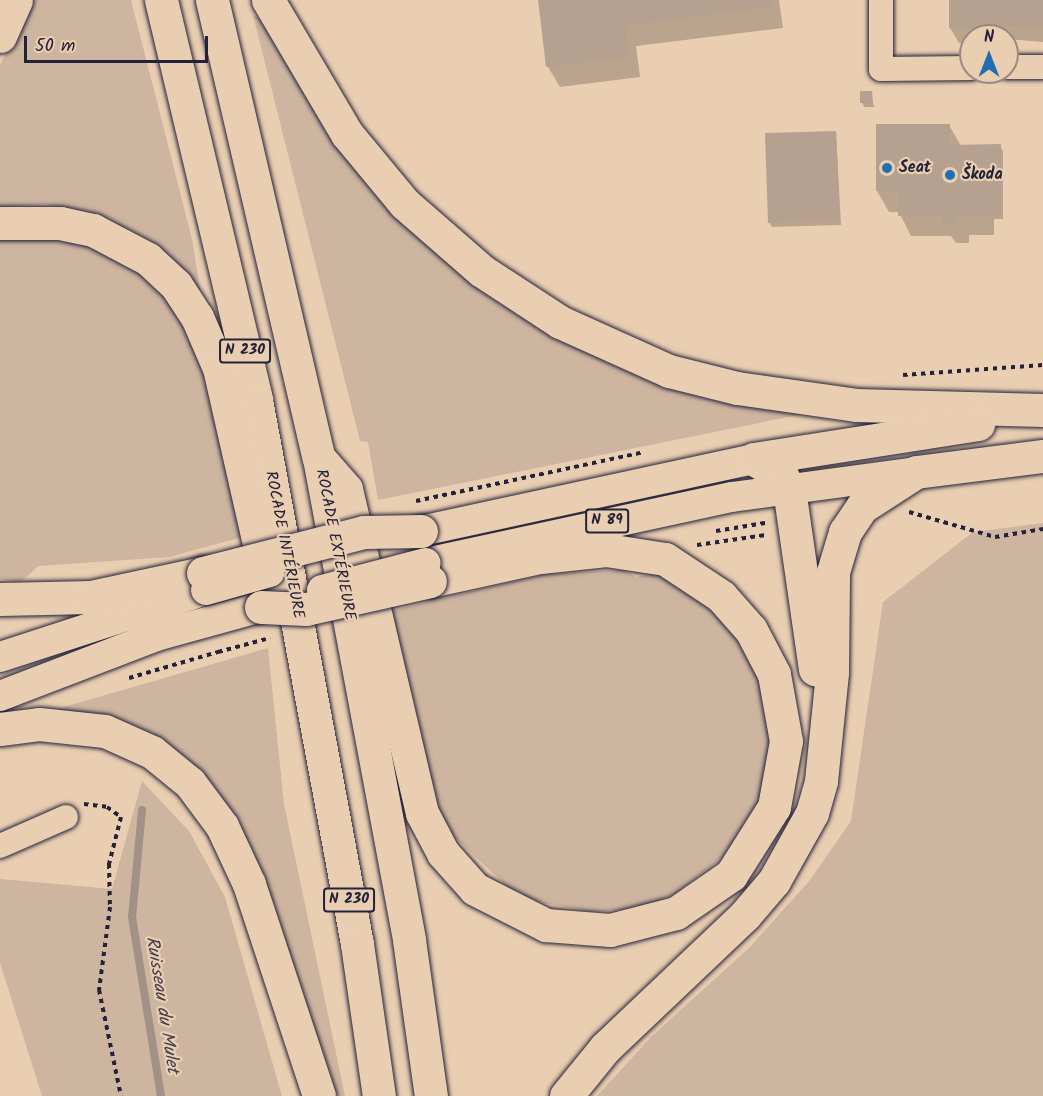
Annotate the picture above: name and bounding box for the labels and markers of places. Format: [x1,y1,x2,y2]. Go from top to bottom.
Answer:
place label: Seat [899,158,931,178]
marker: Seat [880,161,894,175]
place label: Škoda [962,165,1003,185]
marker: Škoda [943,168,957,182]

